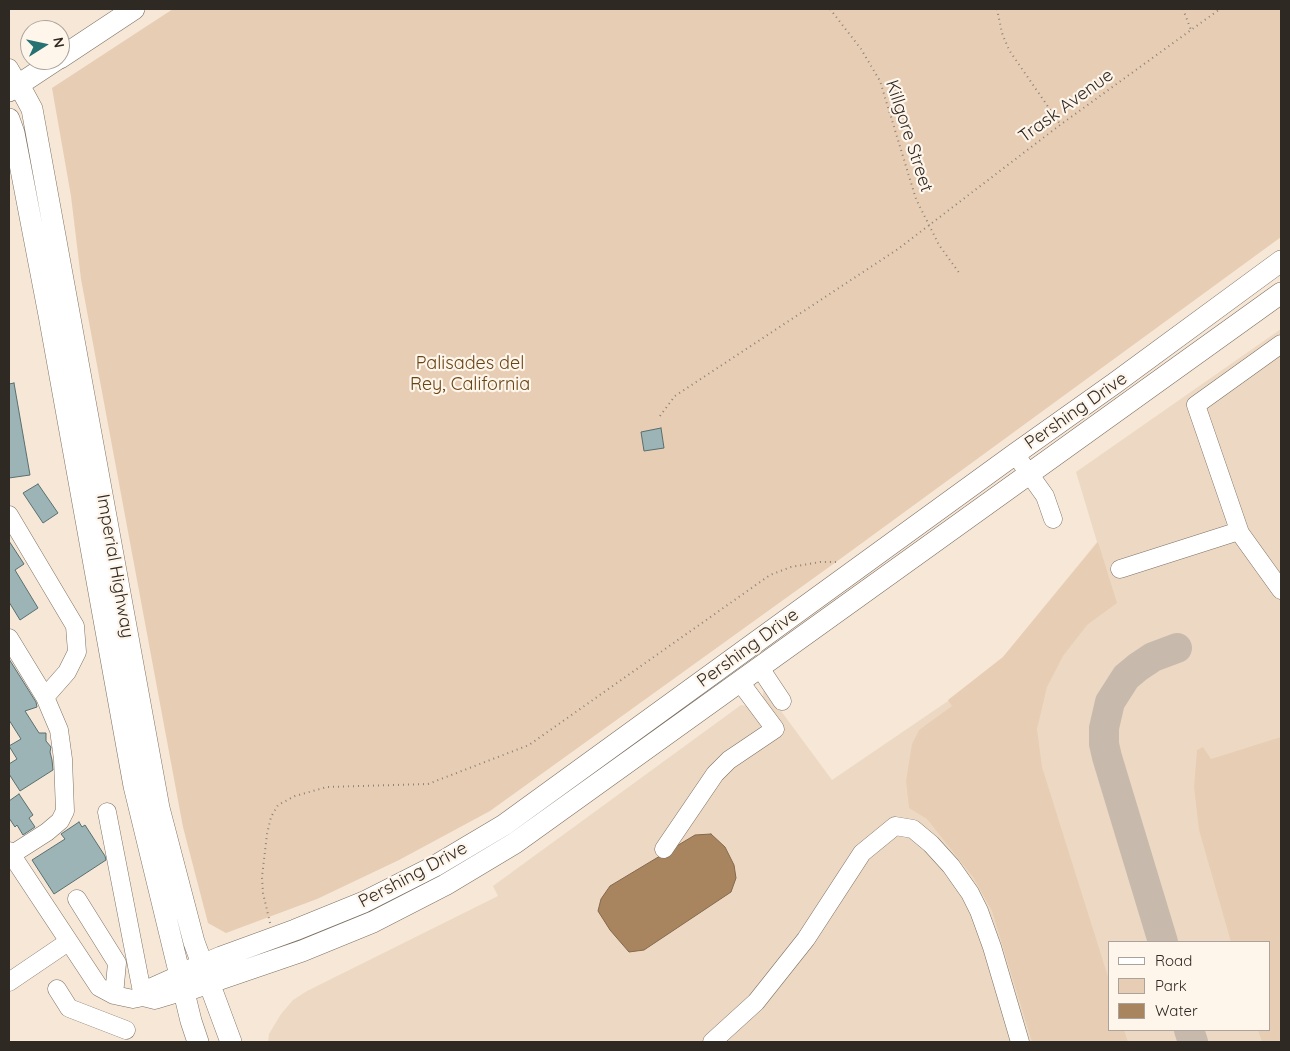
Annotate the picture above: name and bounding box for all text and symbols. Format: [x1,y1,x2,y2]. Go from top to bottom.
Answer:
north arrow [20,20,70,70]
text: N [49,36,69,49]
street label: Trask Avenue [1014,64,1118,148]
street label: Killgore Street [881,77,937,195]
park label: Palisades del Rey, California [410,353,530,396]
street label: Pershing Drive [1021,368,1131,454]
street label: Imperial Highway [92,492,138,640]
street label: Pershing Drive [693,604,803,692]
street label: Pershing Drive [355,837,471,913]
legend [1108,941,1270,1031]
text: Road [1155,951,1192,970]
text: Park [1155,976,1187,995]
text: Water [1155,1001,1198,1020]

